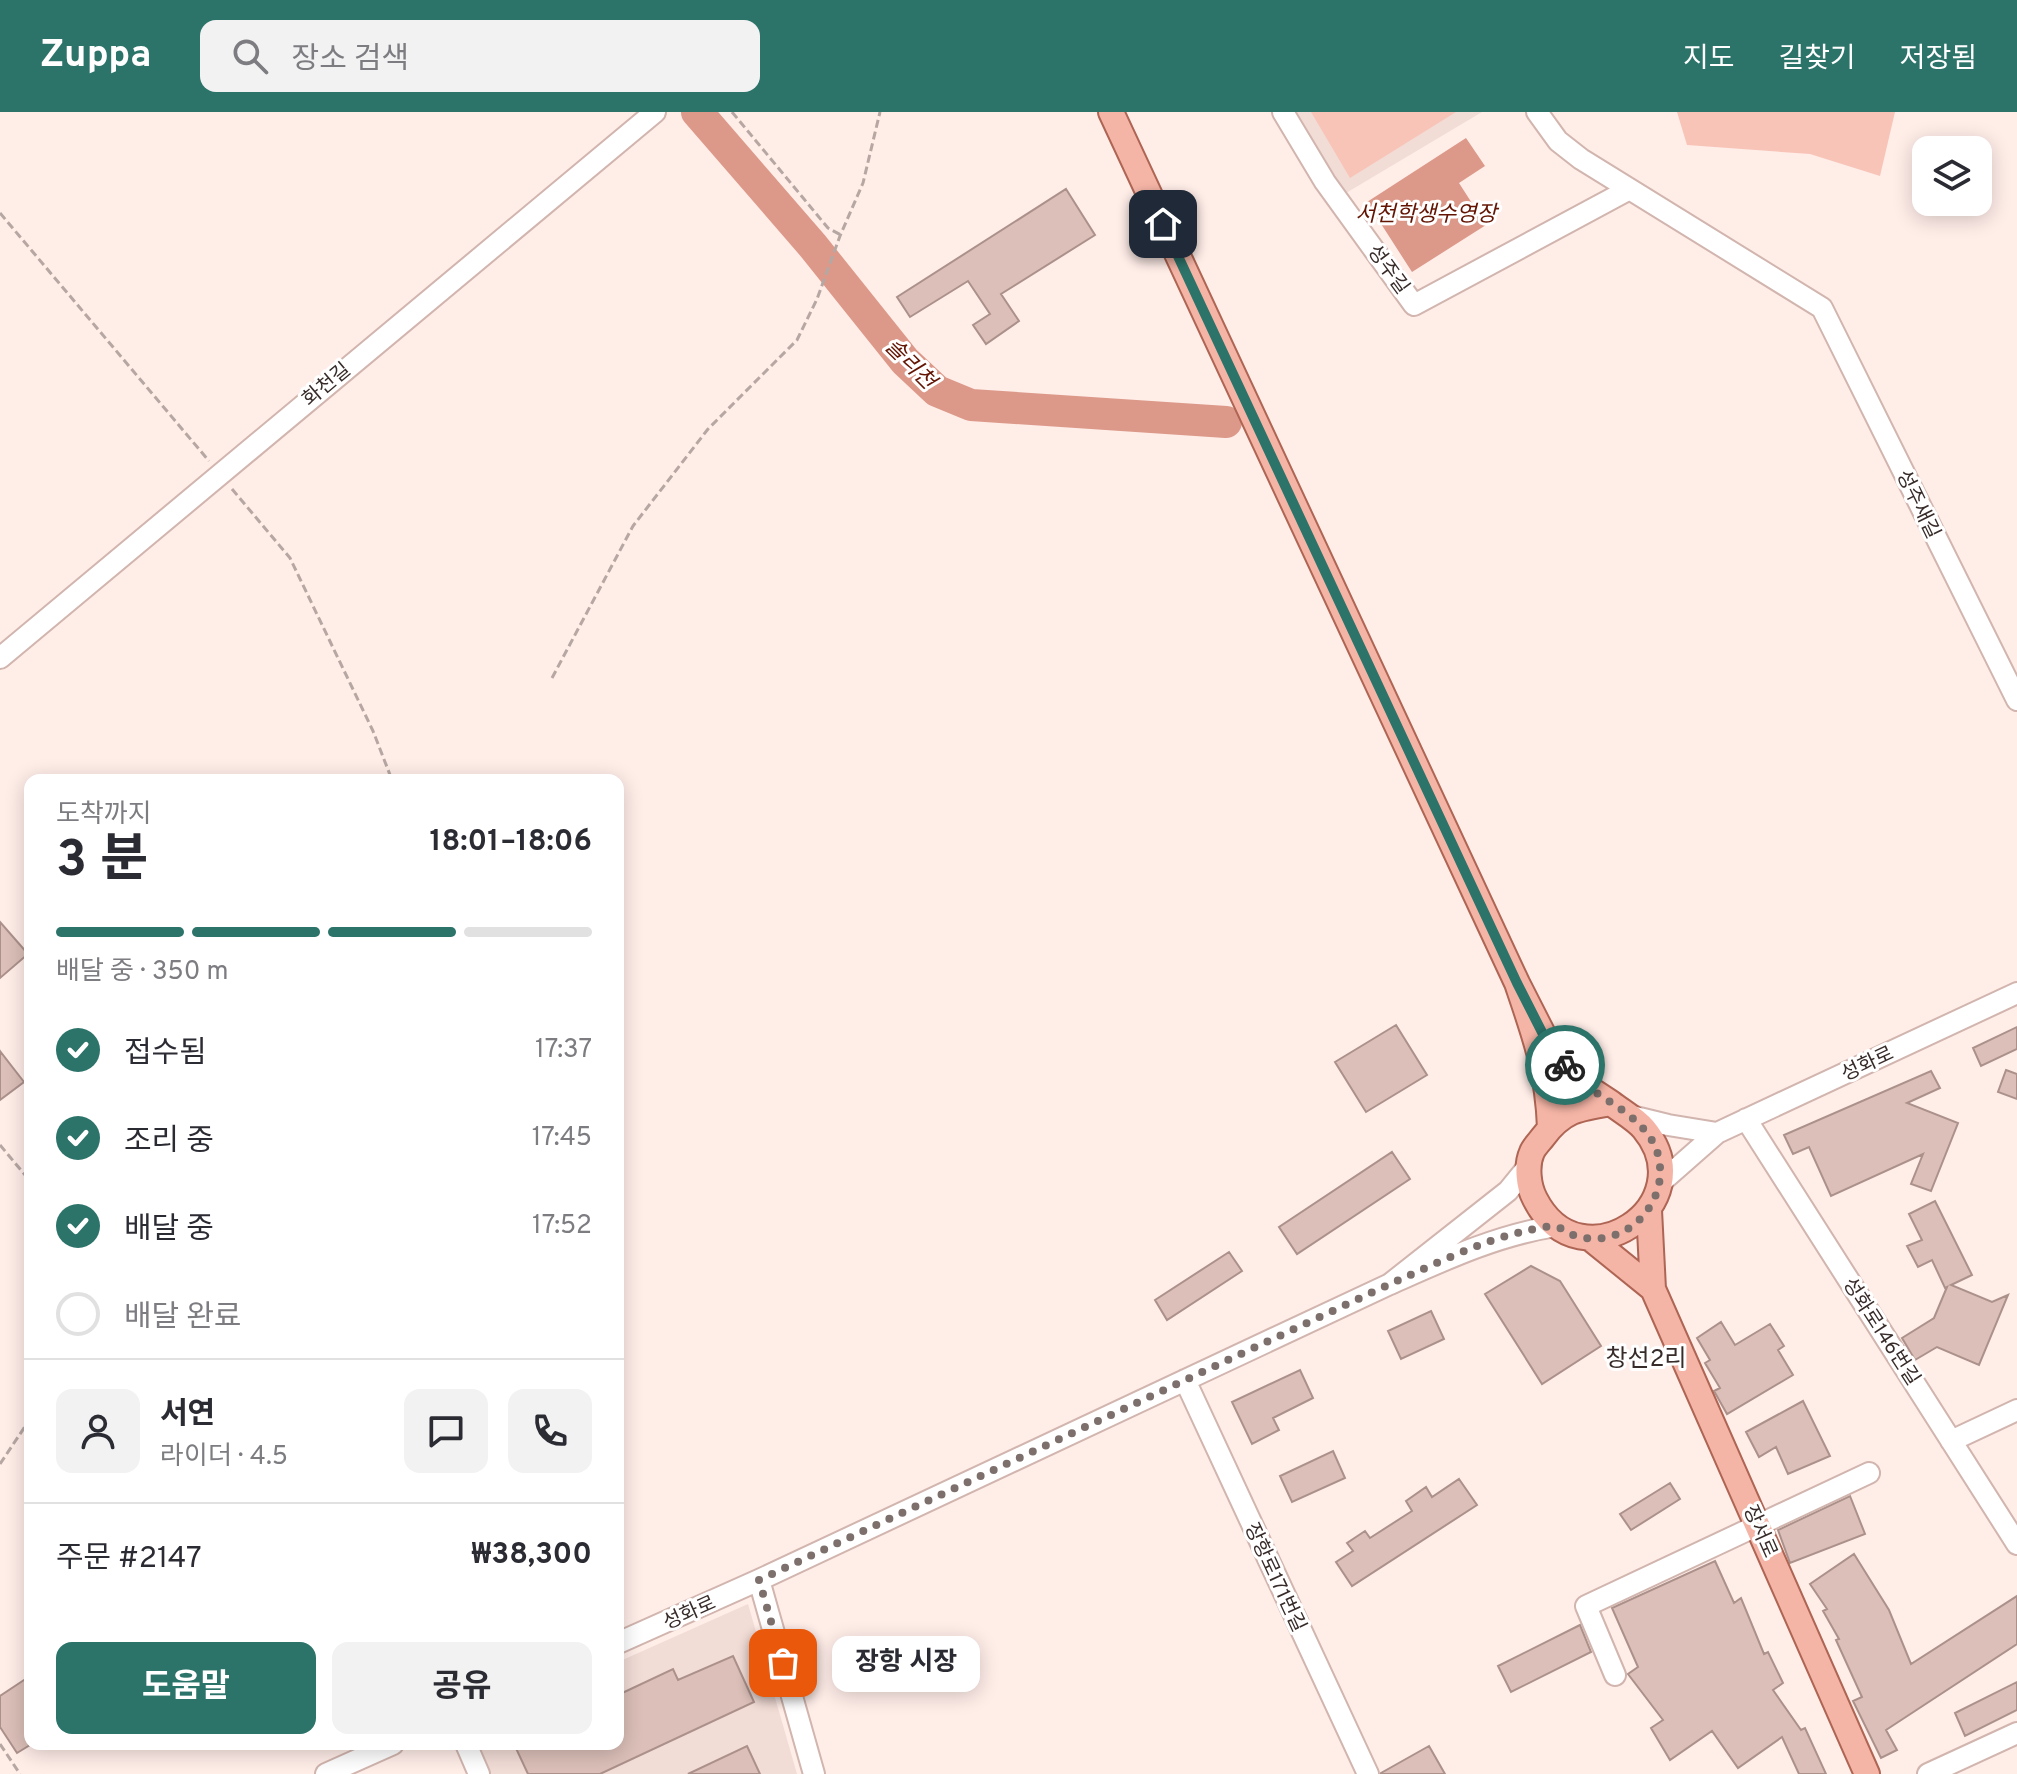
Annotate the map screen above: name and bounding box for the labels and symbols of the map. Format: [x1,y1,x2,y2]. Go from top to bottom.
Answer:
pin [1129,190,1197,258]
water label: 서천학생수영장 [1355,202,1500,229]
street label: 성주길 [1361,240,1414,300]
water label: 솔리천 [878,334,942,398]
street label: 화천길 [298,358,357,413]
street label: 성주새길 [1889,466,1945,544]
courier [1525,1025,1605,1105]
street label: 성화로 [1837,1041,1898,1088]
street label: 성화로146번길 [1836,1273,1925,1391]
district label: 창선2리 [1606,1345,1686,1375]
street label: 장서로 [1736,1501,1782,1562]
street label: 장항로171번길 [1238,1519,1311,1637]
street label: 성화로 [659,1591,720,1637]
pin [749,1629,817,1697]
callout: 장항 시장 [831,1635,979,1691]

